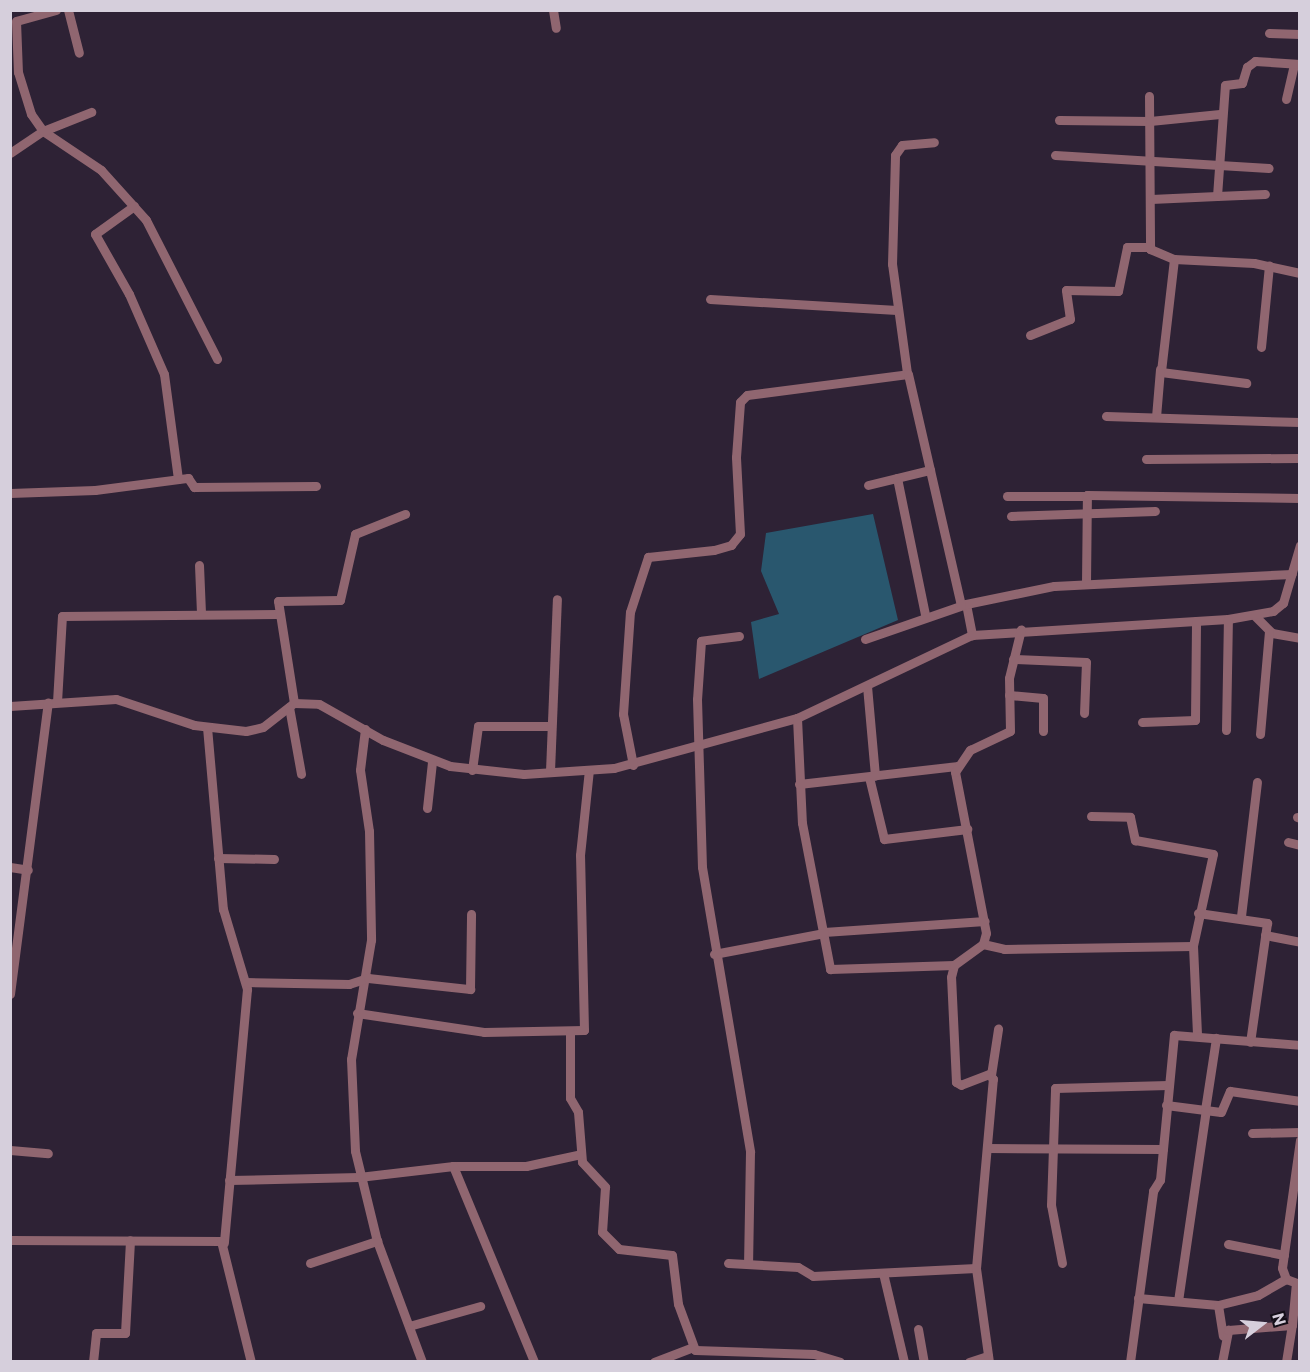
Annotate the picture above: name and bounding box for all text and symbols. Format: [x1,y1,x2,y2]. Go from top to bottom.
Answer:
north arrow [1232,1294,1292,1354]
text: N [1269,1311,1291,1327]

